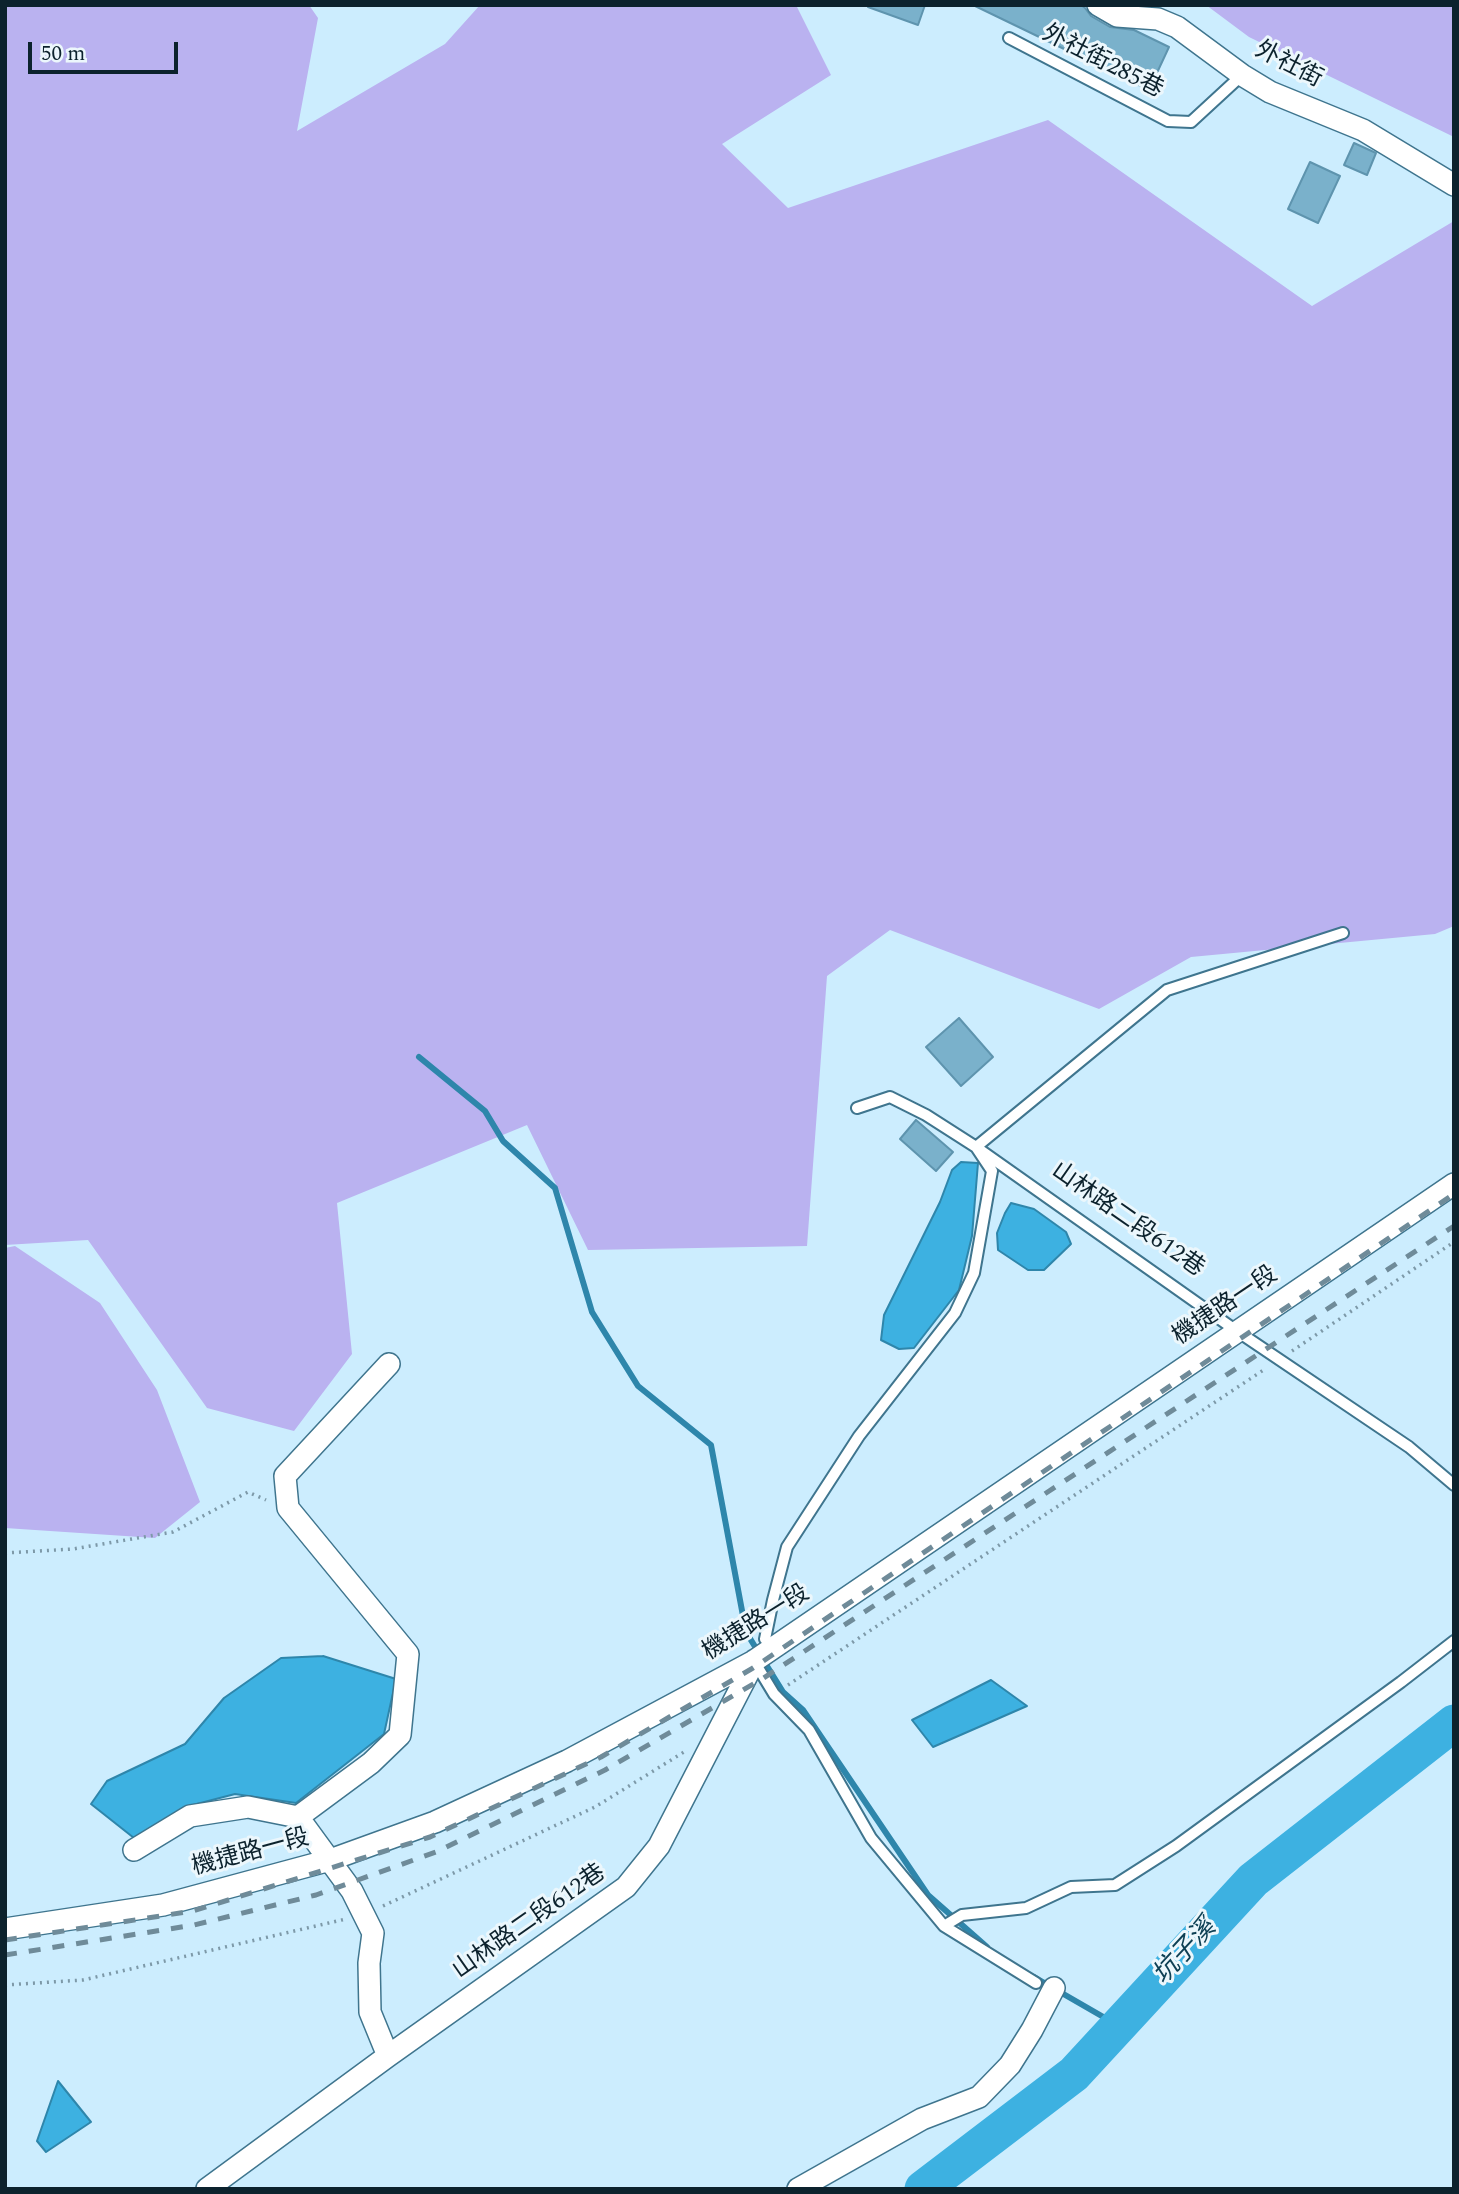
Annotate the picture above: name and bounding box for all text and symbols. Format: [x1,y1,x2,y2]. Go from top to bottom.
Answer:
street label: 外社街285巷 [1037,20,1167,106]
scale bar [32,28,182,72]
street label: 外社街 [1249,37,1327,95]
text: 50 m [41,38,85,70]
street label: 山林路二段612巷 [1045,1158,1209,1284]
street label: 機捷路一段 [1168,1262,1284,1352]
street label: 機捷路一段 [698,1580,816,1668]
street label: 機捷路一段 [189,1825,313,1883]
street label: 山林路二段612巷 [448,1860,612,1986]
water label: 坑子溪 [1148,1914,1224,1992]

